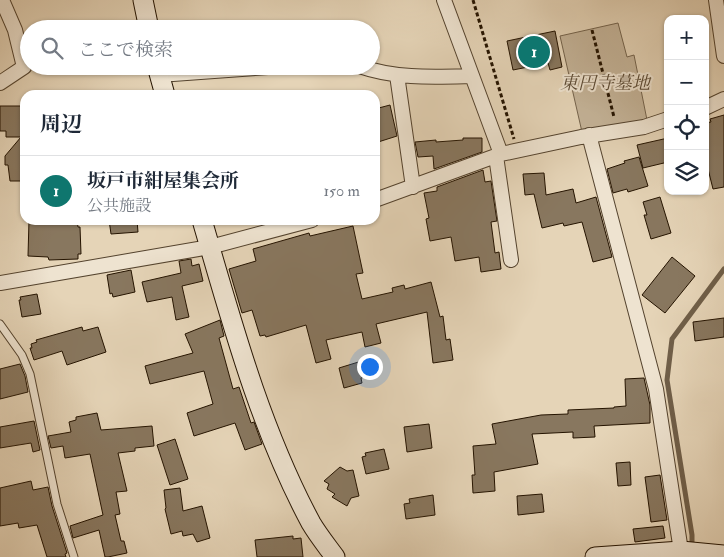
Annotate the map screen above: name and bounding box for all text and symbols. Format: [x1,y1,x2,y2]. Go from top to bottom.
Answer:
map controls [664,15,709,195]
button: + [664,15,709,60]
search box [20,20,380,75]
pin: 1 [518,33,550,71]
icon: search [38,34,66,62]
text: ここで検索 [78,38,173,62]
button: − [664,60,709,105]
park label: 東円寺墓地 [560,72,652,95]
button: locate [664,105,709,150]
text: 周辺 [40,111,82,138]
button: layers [664,150,709,195]
text: 坂戸市紺屋集会所 [87,169,239,193]
text: 1 [53,181,59,201]
text: 150 m [323,181,360,201]
text: 公共施設 [87,196,151,216]
your location [357,354,383,380]

